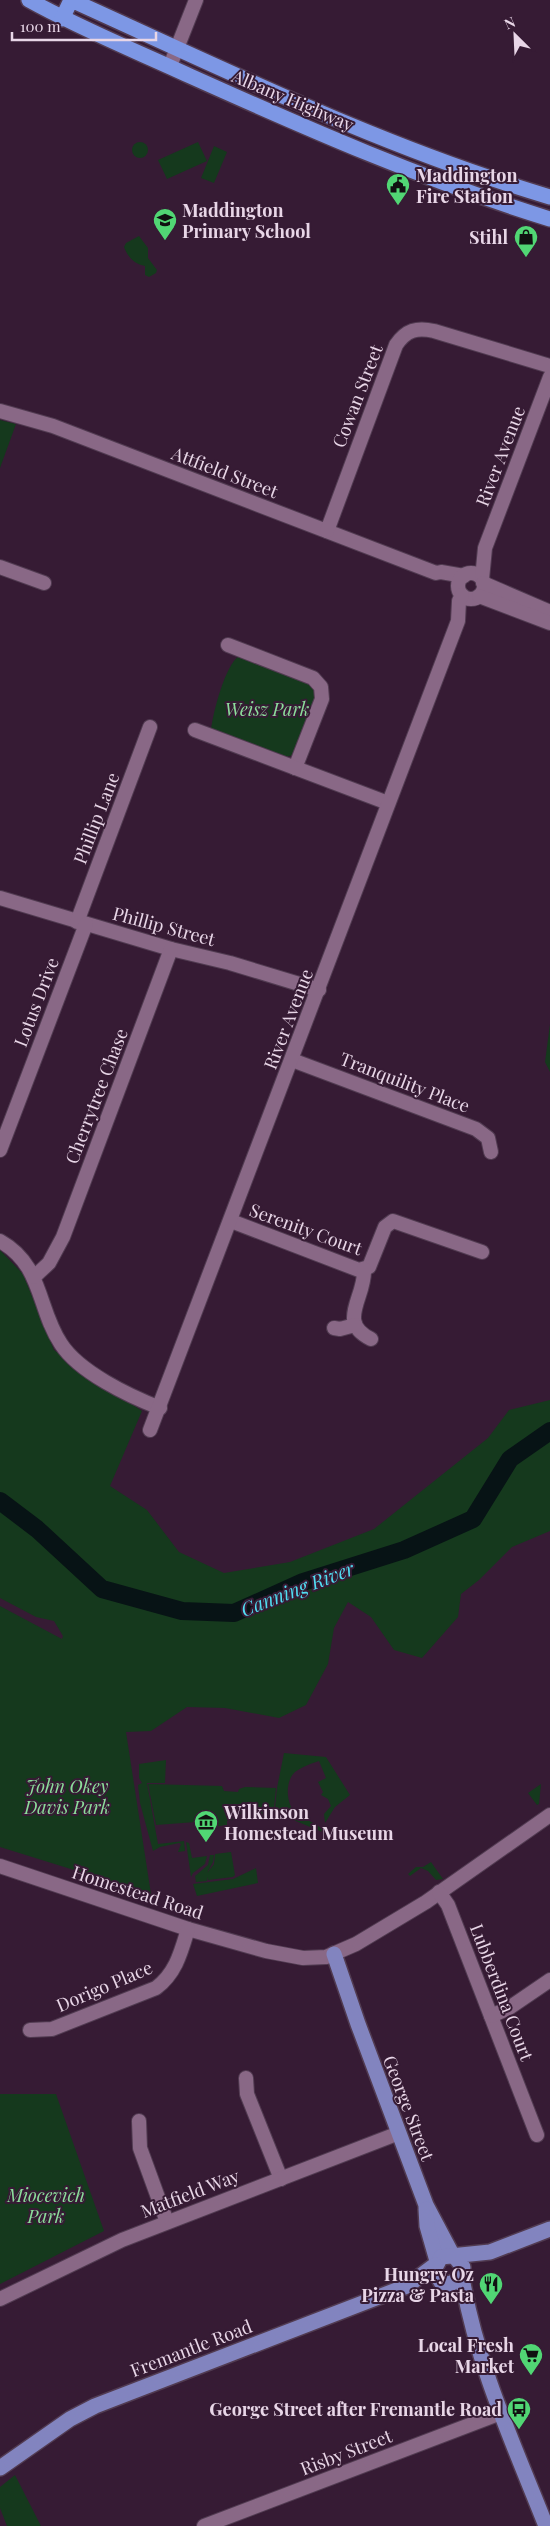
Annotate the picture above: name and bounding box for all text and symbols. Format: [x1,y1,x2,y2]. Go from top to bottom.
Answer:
scale bar [12,10,156,42]
north arrow [490,10,540,60]
text: N [501,12,518,33]
text: 100 m [20,16,61,36]
street label: Albany Highway [228,63,357,136]
place label: Maddington Fire Station [416,163,517,208]
public building icon: Maddington Fire Station [385,172,411,206]
place label: Maddington Primary School [182,198,311,243]
school or university icon: Maddington Primary School [152,207,178,241]
shop icon: Stihl [513,224,539,258]
place label: Stihl [469,225,508,249]
street label: Cowan Street [326,341,388,451]
street label: River Avenue [470,402,530,510]
street label: Attfield Street [168,440,282,503]
park label: Weisz Park [225,697,309,721]
street label: Phillip Lane [68,769,124,867]
street label: Phillip Street [110,901,218,951]
street label: Lotus Drive [8,954,64,1050]
street label: River Avenue [258,965,318,1073]
street label: Cherrytree Chase [59,1025,133,1167]
street label: Tranquility Place [337,1046,473,1118]
street label: Serenity Court [246,1198,366,1261]
water label: Canning River [237,1554,358,1622]
park label: John Okey Davis Park [23,1774,110,1819]
place label: Wilkinson Homestead Museum [223,1800,394,1845]
museum icon: Wilkinson Homestead Museum [193,1809,219,1843]
street label: Homestead Road [69,1859,207,1925]
street label: Lubberdina Court [465,1920,539,2065]
street label: Dorigo Place [52,1955,156,2017]
street label: George Street [378,2052,440,2165]
street label: Matfield Way [137,2163,243,2223]
park label: Miocevich Park [6,2183,85,2228]
place label: Hungry Oz Pizza & Pasta [361,2262,475,2307]
restaurant icon: Hungry Oz Pizza & Pasta [478,2271,504,2305]
street label: Fremantle Road [127,2314,256,2382]
place label: Local Fresh Market [418,2333,515,2378]
supermarket icon: Local Fresh Market [518,2342,544,2376]
bus stop icon: George Street after Fremantle Road [506,2396,532,2430]
place label: George Street after Fremantle Road [209,2397,502,2421]
street label: Risby Street [297,2423,396,2480]

